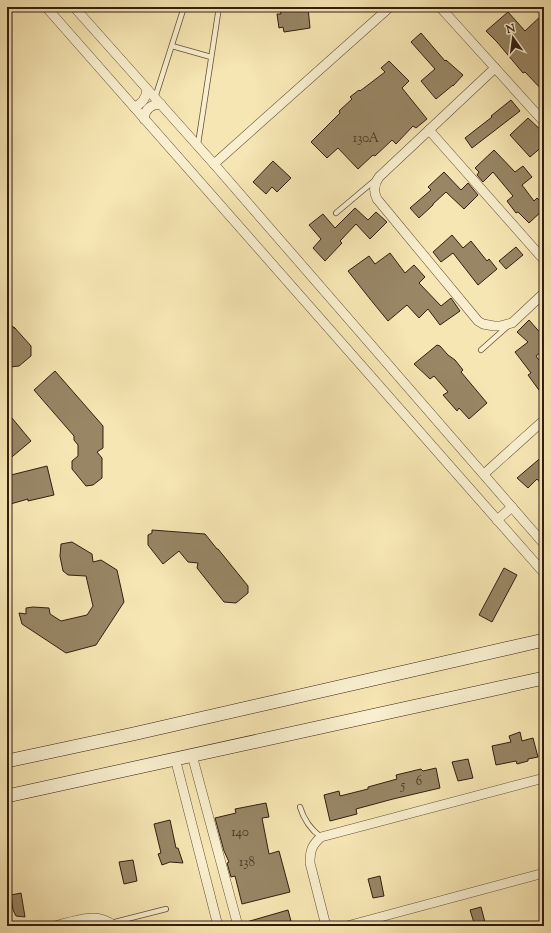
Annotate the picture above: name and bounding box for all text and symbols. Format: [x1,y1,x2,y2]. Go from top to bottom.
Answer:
north arrow [493,18,533,58]
text: N [504,20,517,38]
house number: 130A [353,130,380,148]
house number: 6 [416,773,422,791]
house number: 5 [400,777,406,795]
house number: 140 [231,824,249,842]
house number: 138 [239,854,255,872]

